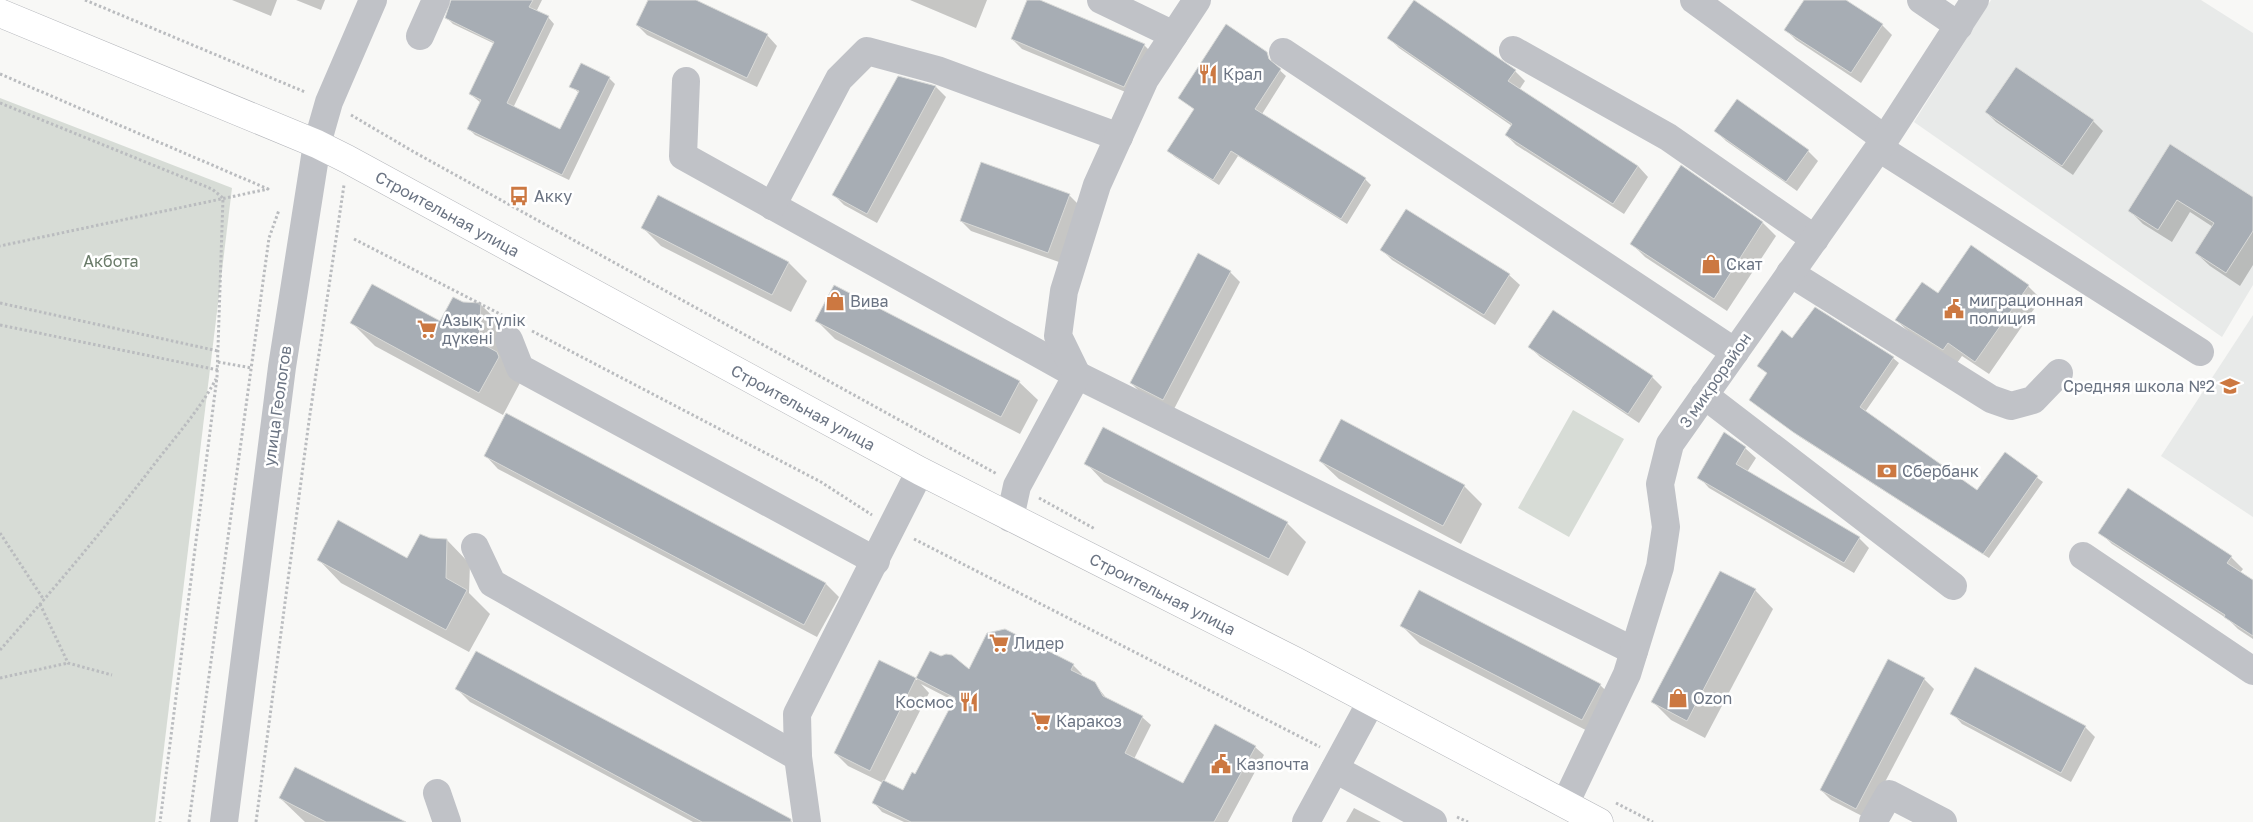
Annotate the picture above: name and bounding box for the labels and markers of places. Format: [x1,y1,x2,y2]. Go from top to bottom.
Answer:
restaurant icon: Крал [1197,63,1219,85]
place label: Крал [1223,64,1262,84]
bus stop icon: Акку [508,185,530,207]
place label: Акку [534,186,572,206]
shop icon: Скат [1700,253,1722,275]
place label: Скат [1726,254,1763,274]
shop icon: Вива [824,290,846,312]
place label: миграционная полиция [1969,290,2083,328]
place label: Вива [850,291,889,311]
public building icon: миграционная полиция [1943,298,1965,320]
place label: Азық түлік дүкені [442,310,526,348]
supermarket icon: Азық түлік дүкені [416,318,438,340]
school or university icon: Средняя школа №2 [2219,375,2241,397]
place label: Средняя школа №2 [2063,376,2215,396]
bank icon: Сбербанк [1876,460,1898,482]
place label: Сбербанк [1902,461,1979,481]
supermarket icon: Лидер [988,632,1010,654]
place label: Лидер [1014,633,1064,653]
shop icon: Ozon [1667,687,1689,709]
place label: Ozon [1693,688,1732,708]
restaurant icon: Космос [958,691,980,713]
place label: Космос [895,692,954,712]
supermarket icon: Каракоз [1030,710,1052,732]
place label: Каракоз [1056,711,1122,731]
public building icon: Казпочта [1210,753,1232,775]
place label: Казпочта [1236,754,1309,774]

